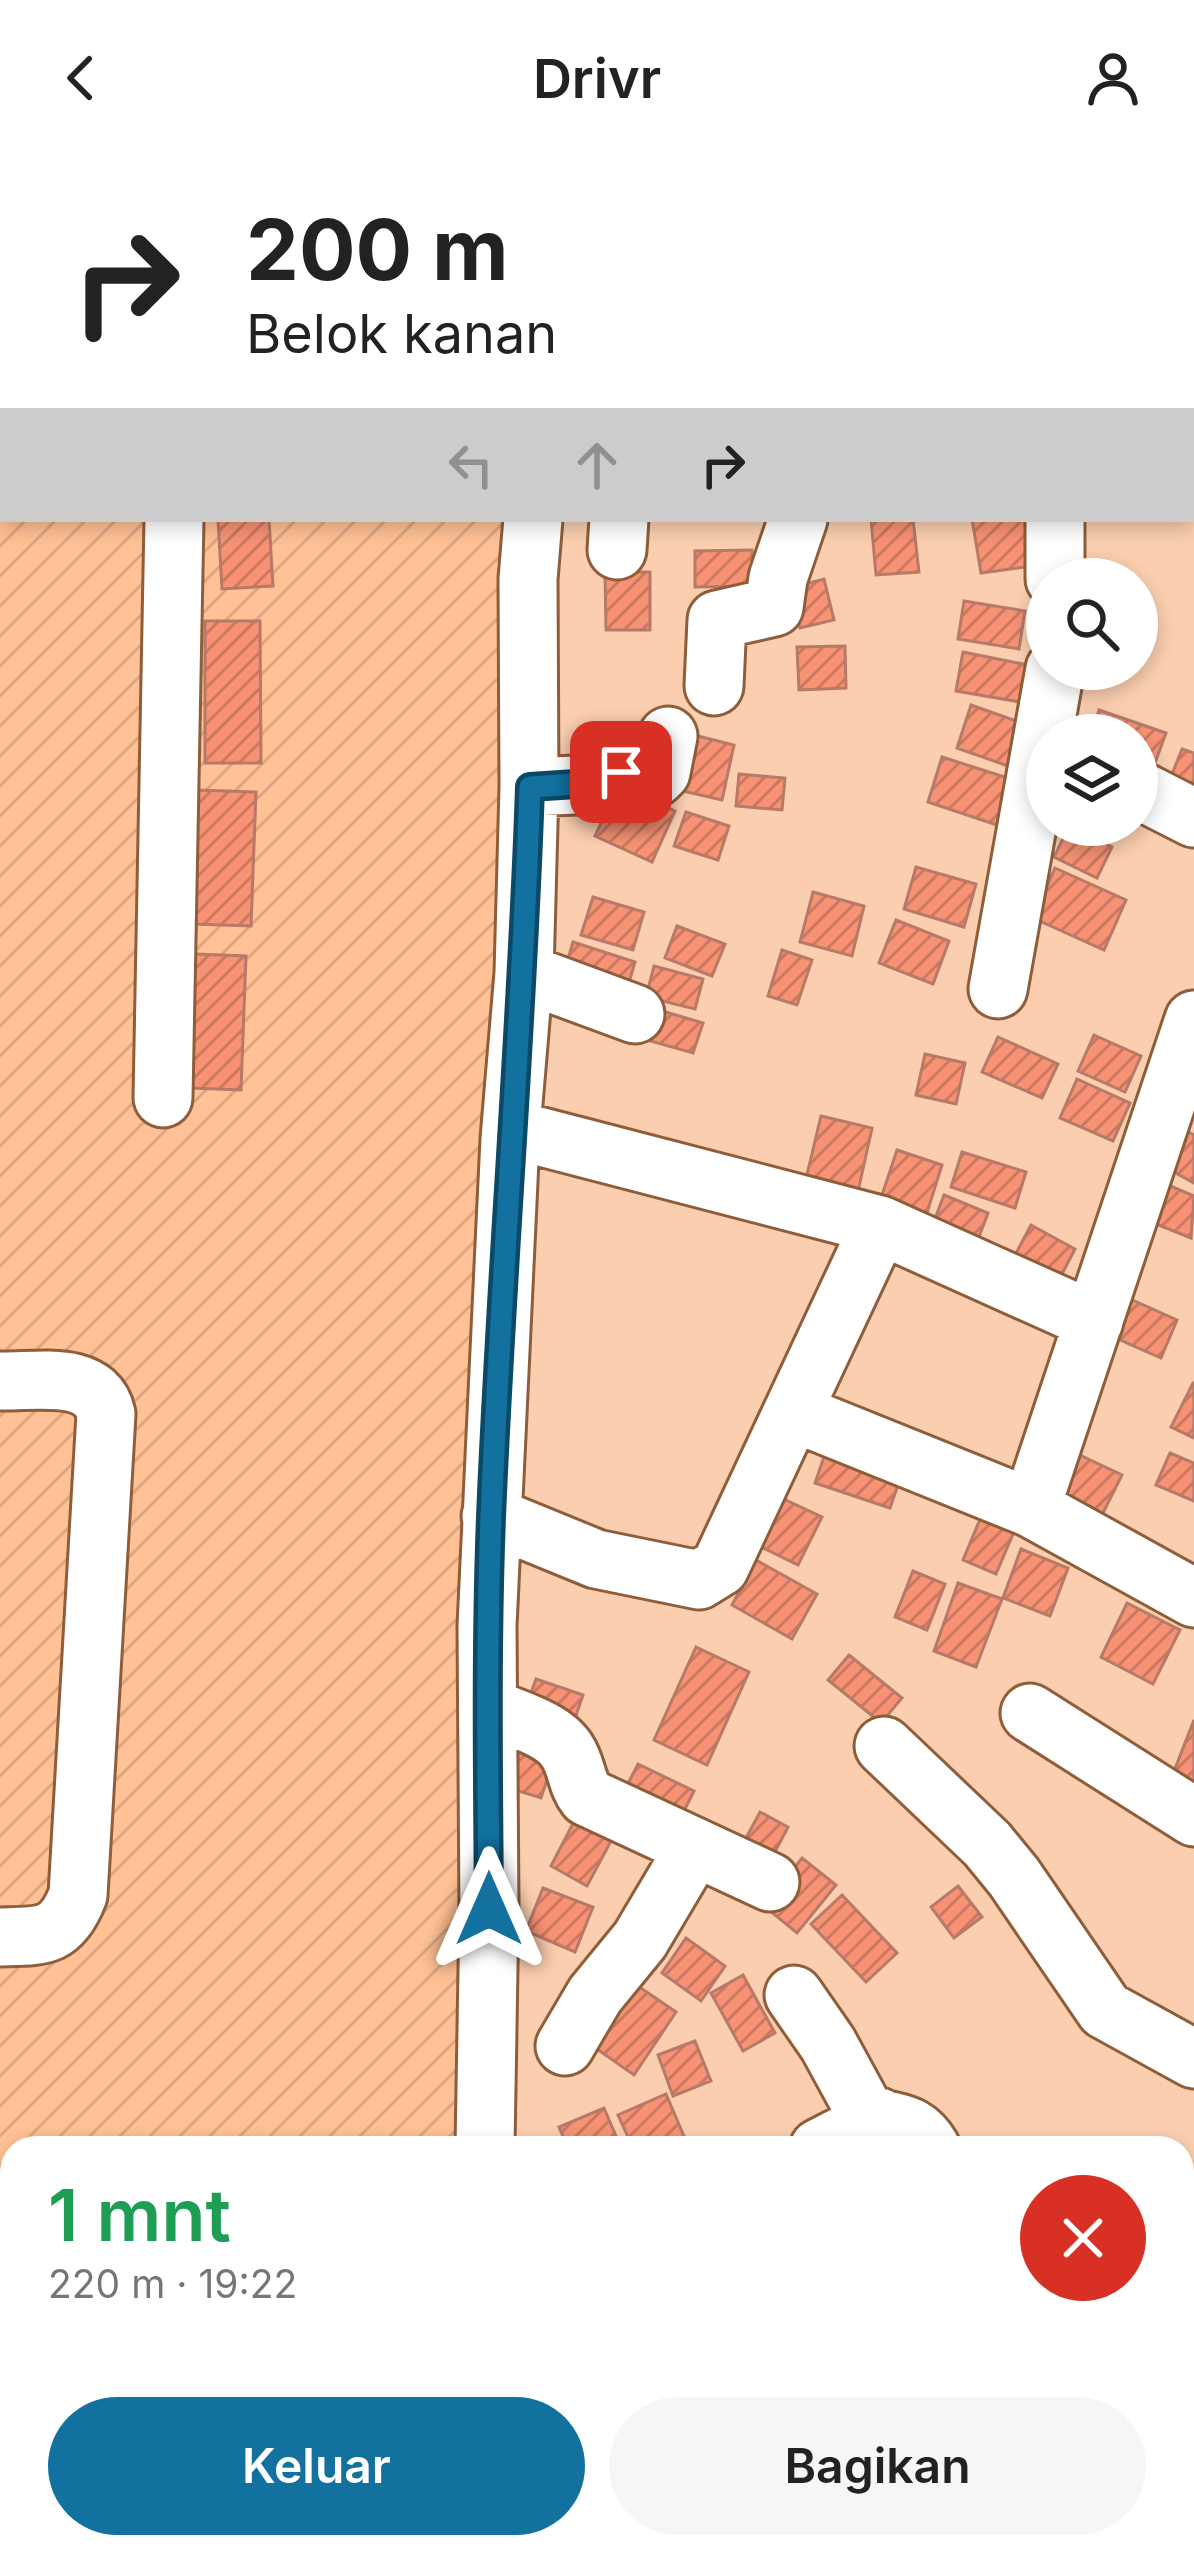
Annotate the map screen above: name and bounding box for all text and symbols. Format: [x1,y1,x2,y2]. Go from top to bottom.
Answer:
icon: back [48,45,114,111]
icon: person [1080,45,1146,111]
text: Drivr [533,46,661,111]
text: 200 m [246,199,509,300]
icon: right [48,204,204,360]
text: Belok kanan [246,301,557,366]
icon: left [438,432,504,498]
icon: ahead [564,432,630,498]
icon: right [690,432,756,498]
map controls [1026,558,1158,846]
button: search [1026,558,1158,690]
button: layers [1026,714,1158,846]
pin [570,721,672,823]
icon: arrive [588,739,654,805]
position arrow [426,1846,552,1972]
text: 1 mnt [48,2171,231,2258]
button: close [1020,2175,1146,2301]
text: 220 m · 19:22 [48,2260,297,2307]
button: Keluar [48,2397,585,2535]
button: Bagikan [609,2397,1146,2535]

